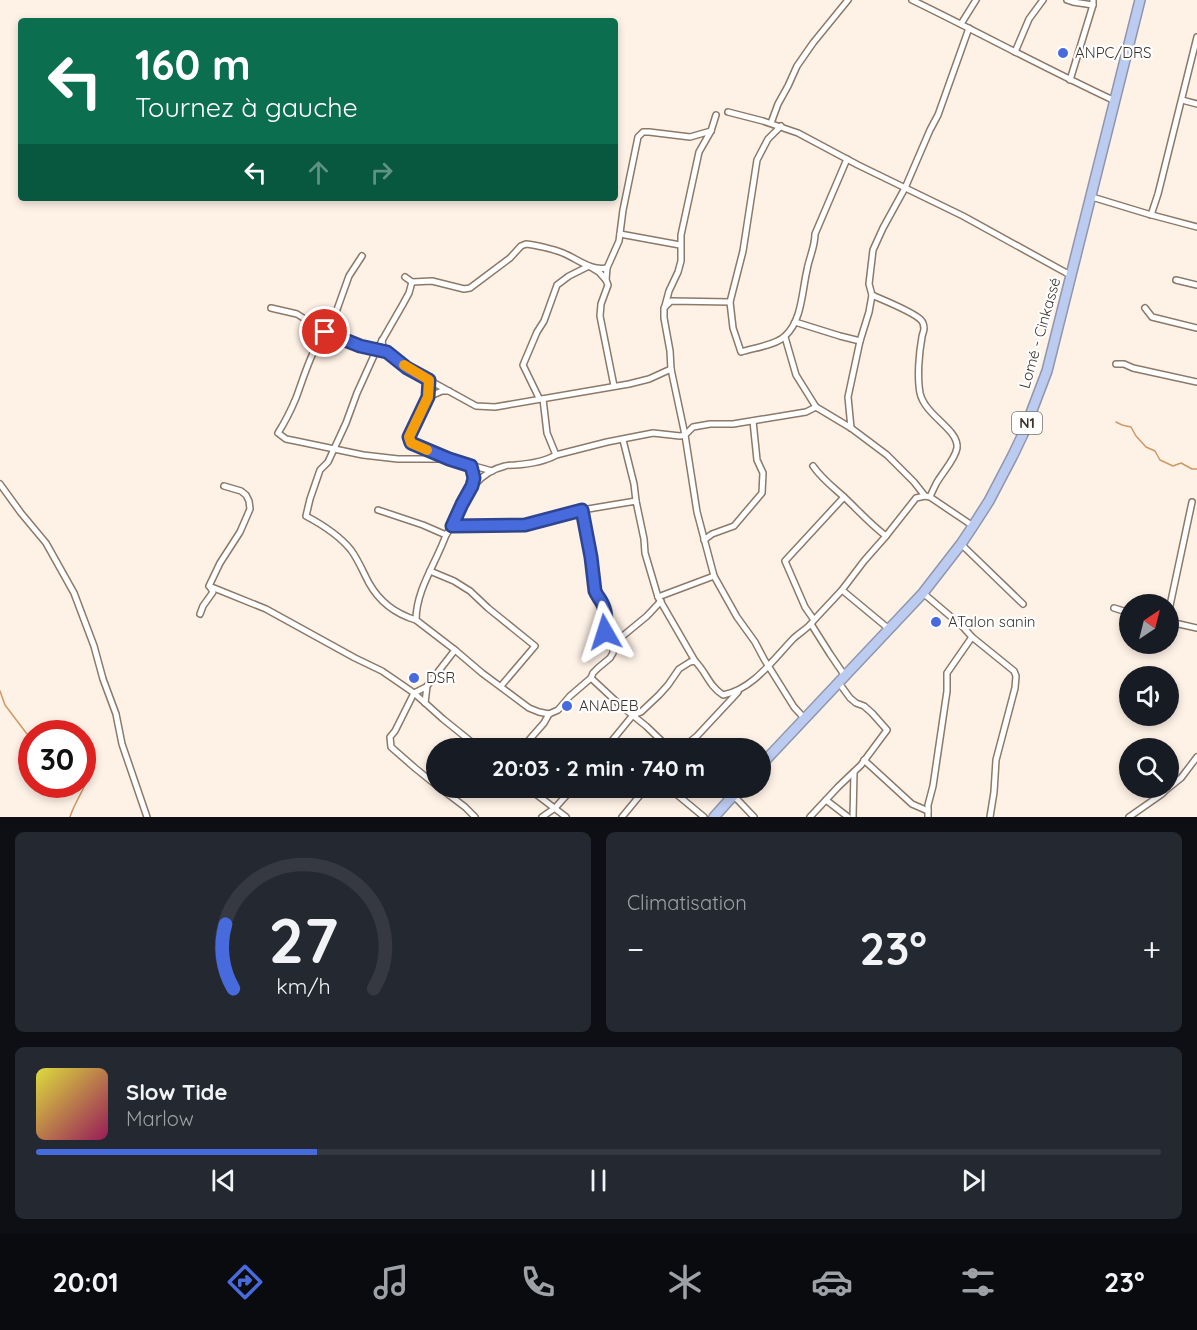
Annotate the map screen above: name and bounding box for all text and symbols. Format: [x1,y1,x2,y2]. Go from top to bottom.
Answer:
text: 160 m [135,38,251,91]
icon: left [36,42,114,120]
place label: ANPC/DRS [1075,43,1151,62]
marker: ANPC/DRS [1056,46,1070,60]
text: Tournez à gauche [135,90,358,124]
icon: left [239,156,272,189]
icon: ahead [302,156,335,189]
icon: right [365,156,398,189]
street label: Lomé - Cinkassé [1015,275,1064,391]
pin [299,306,350,357]
icon: arrive [308,315,341,348]
road number: N1 [1012,412,1042,434]
north arrow [1119,594,1179,654]
map controls [1119,594,1179,798]
position arrow [573,600,637,664]
place label: ATalon sanin [948,612,1036,631]
marker: ATalon sanin [929,615,943,629]
button: sound [1119,666,1179,726]
place label: DSR [426,668,455,687]
marker: DSR [407,671,421,685]
place label: ANADEB [579,696,639,715]
marker: ANADEB [560,699,574,713]
speed limit sign: 30 [18,720,96,798]
button: search [1119,738,1179,798]
text: 20:03 · 2 min · 740 m [492,754,705,782]
text: Climatisation [627,890,747,915]
text: 27 [268,901,338,979]
text: 23° [860,920,927,976]
text: − [627,928,644,969]
text: + [1142,928,1161,969]
text: km/h [276,973,330,999]
text: Slow Tide [126,1078,227,1106]
text: Marlow [126,1106,194,1131]
icon: previous [207,1164,240,1197]
icon: pause [582,1164,615,1197]
icon: next [957,1164,990,1197]
icon: directions [224,1261,266,1303]
icon: music [370,1261,412,1303]
icon: phone [517,1261,559,1303]
icon: climate [664,1261,706,1303]
icon: car [811,1261,853,1303]
icon: filters [957,1261,999,1303]
text: 20:01 [52,1265,119,1299]
text: 23° [1104,1265,1145,1299]

